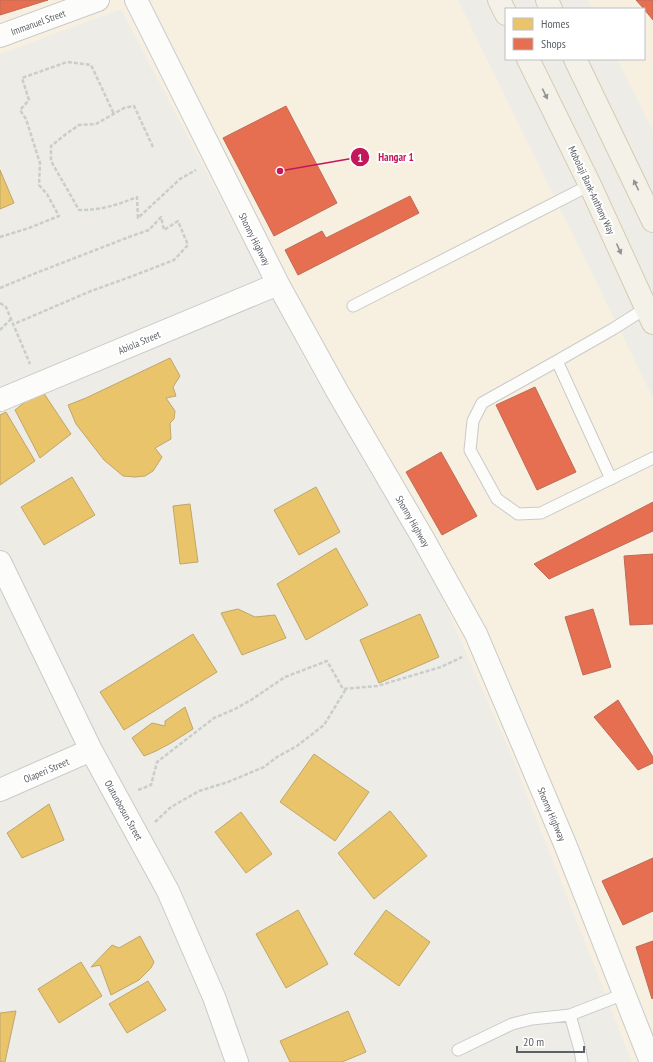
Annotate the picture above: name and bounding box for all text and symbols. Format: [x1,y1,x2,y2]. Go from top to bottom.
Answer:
street label: Immanuel Street [9,6,68,38]
legend [505,8,645,60]
text: Homes [541,16,569,31]
text: Shops [541,36,566,51]
one-way arrow [542,88,548,100]
street label: Mobolaji Bank-Anthony Way [565,144,618,237]
callout: Hangar 1 [350,146,422,169]
text: 1 [357,150,363,165]
text: Hangar 1 [378,150,414,164]
one-way arrow [633,180,639,191]
street label: Shonny Highway [236,211,273,268]
one-way arrow [616,244,622,255]
street label: Abiola Street [116,328,163,357]
street label: Shonny Highway [393,493,433,550]
street label: Olaperi Street [22,755,71,786]
street label: Olatunbosun Street [102,778,146,843]
street label: Shonny Highway [534,785,569,843]
scale bar [517,1028,584,1054]
text: 20 m [523,1034,544,1049]

